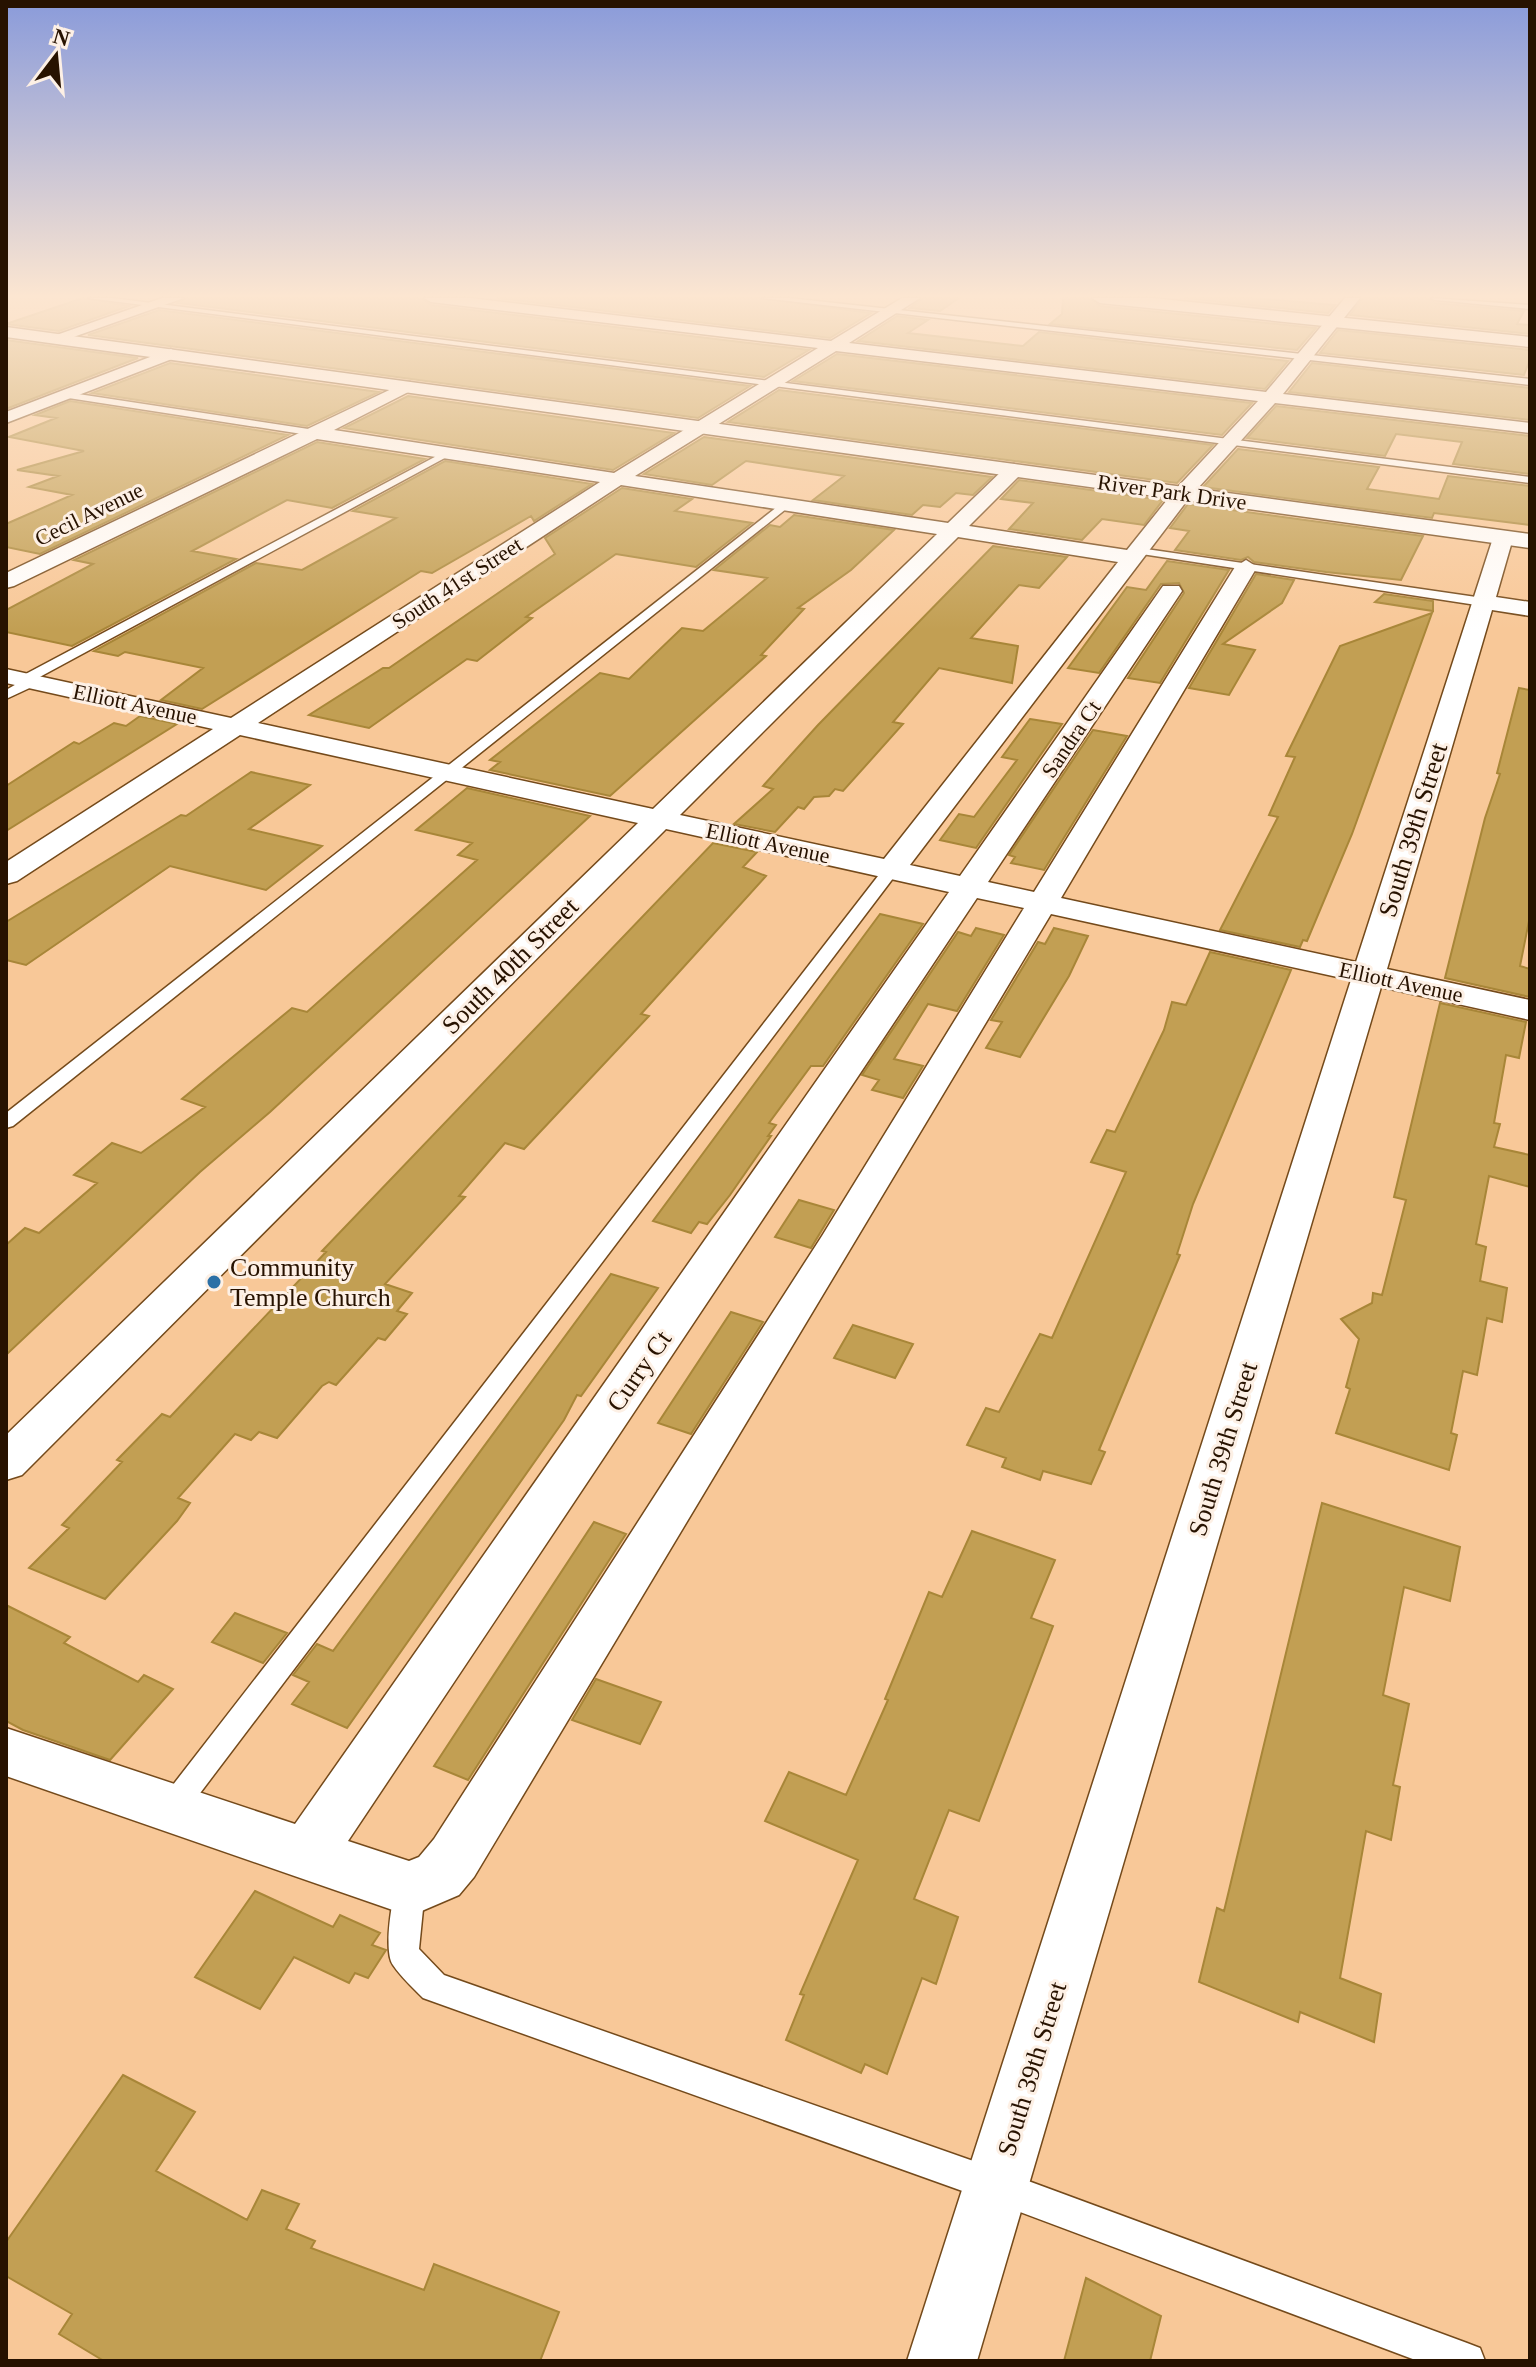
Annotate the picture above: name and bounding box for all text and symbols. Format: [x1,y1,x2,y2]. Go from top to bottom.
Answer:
north arrow [16,16,96,96]
text: N [50,23,73,51]
street label: River Park Drive [1096,469,1248,515]
street label: Cecil Avenue [31,477,147,551]
street label: South 41st Street [387,532,527,634]
street label: Elliott Avenue [71,679,199,729]
street label: Sandra Ct [1036,696,1106,782]
street label: South 39th Street [1373,739,1453,921]
street label: Elliott Avenue [704,818,832,868]
street label: South 40th Street [436,891,585,1040]
street label: Elliott Avenue [1337,957,1465,1007]
place label: Community Temple Church [230,1253,391,1312]
marker: Community Temple Church [205,1273,223,1291]
street label: Curry Ct [601,1324,678,1417]
street label: South 39th Street [1183,1358,1263,1540]
street label: South 39th Street [992,1978,1072,2160]

